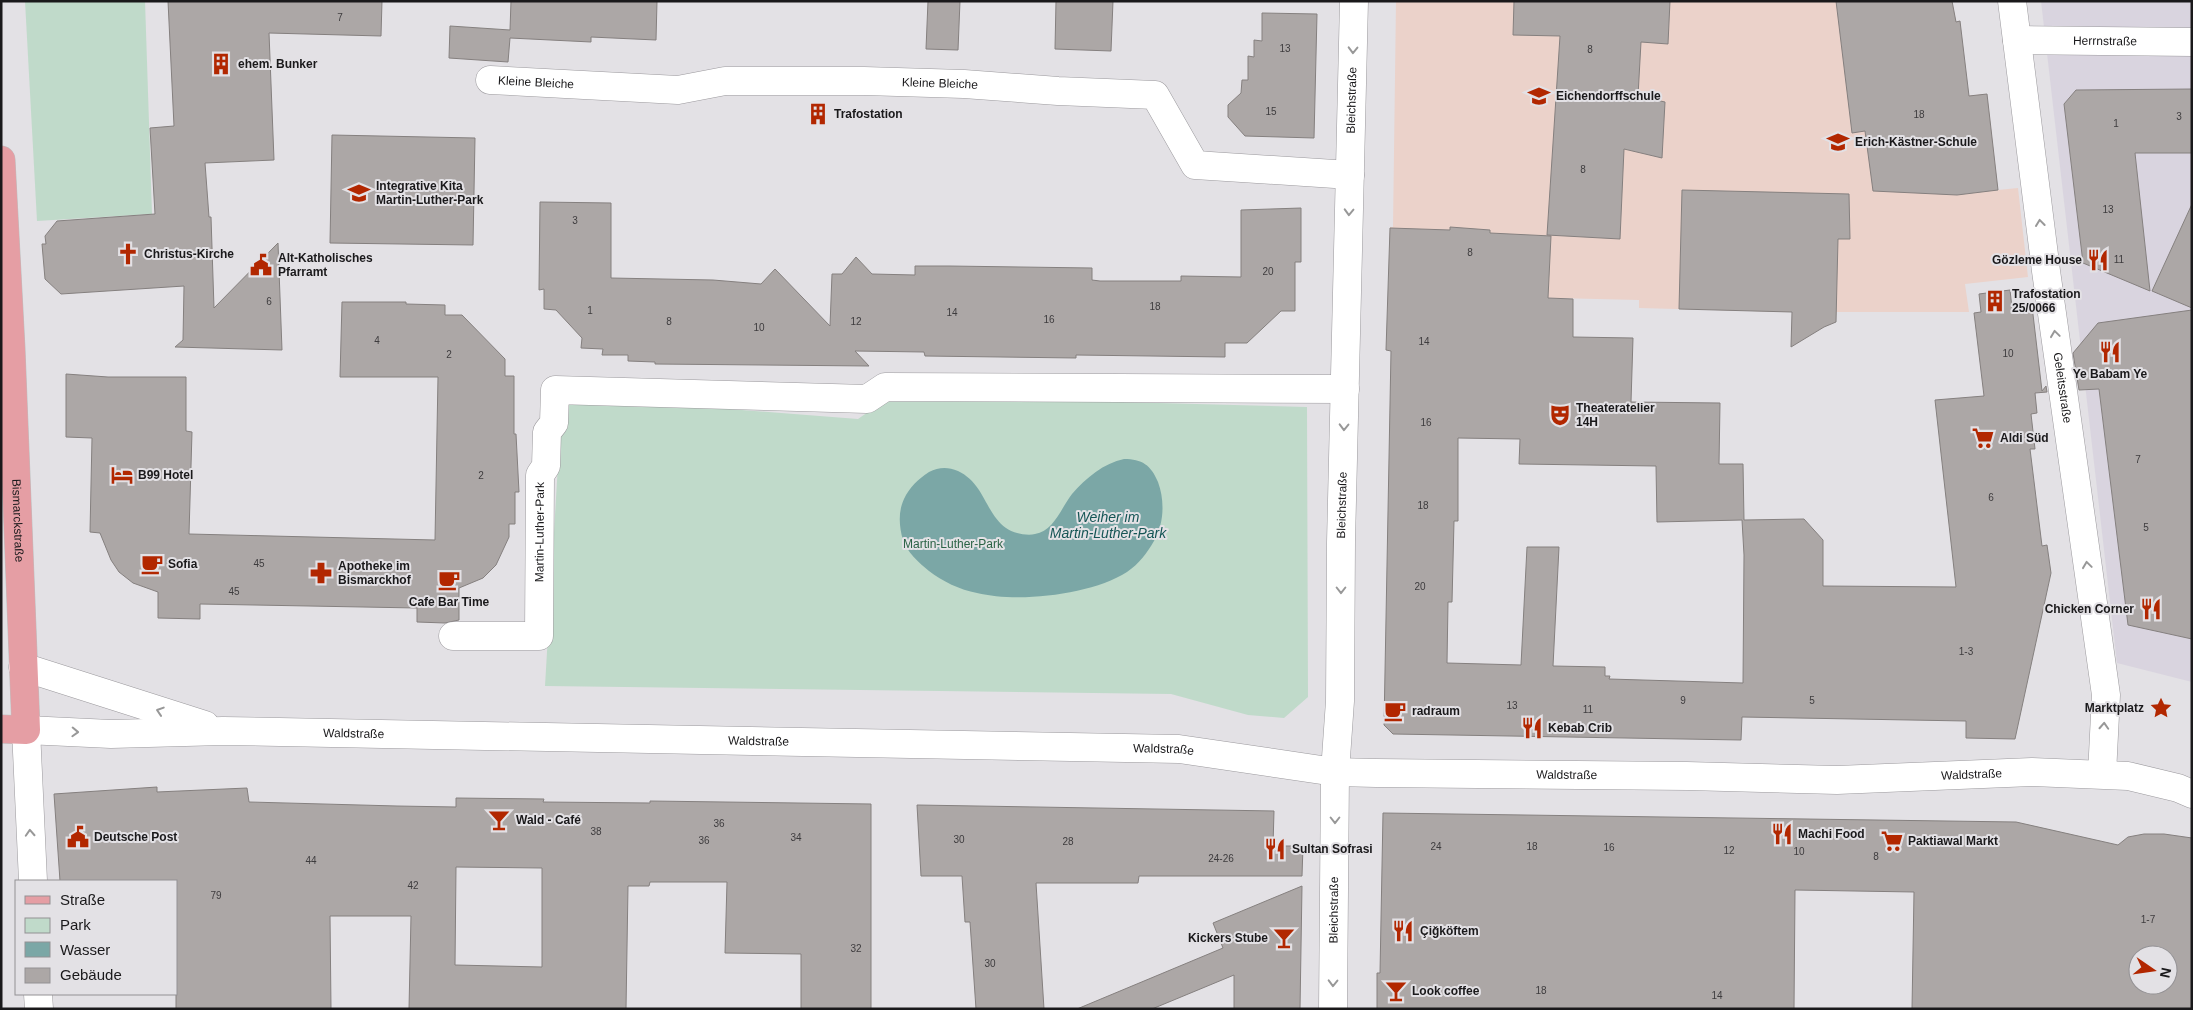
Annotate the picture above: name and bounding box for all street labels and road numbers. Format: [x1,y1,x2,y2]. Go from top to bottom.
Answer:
street label: Herrnstraße [2073,34,2137,48]
street label: Bleichstraße [1344,66,1359,134]
street label: Kleine Bleiche [498,73,575,91]
street label: Kleine Bleiche [902,75,979,92]
street label: Geleitsstraße [2051,351,2074,424]
street label: Bleichstraße [1334,471,1350,539]
street label: Bismarckstraße [9,479,26,563]
street label: Martin-Luther-Park [532,481,547,582]
street label: Waldstraße [323,726,385,741]
street label: Waldstraße [728,734,790,749]
street label: Waldstraße [1133,741,1195,758]
street label: Waldstraße [1941,766,2003,783]
street label: Waldstraße [1536,768,1598,782]
street label: Bleichstraße [1327,876,1341,943]

